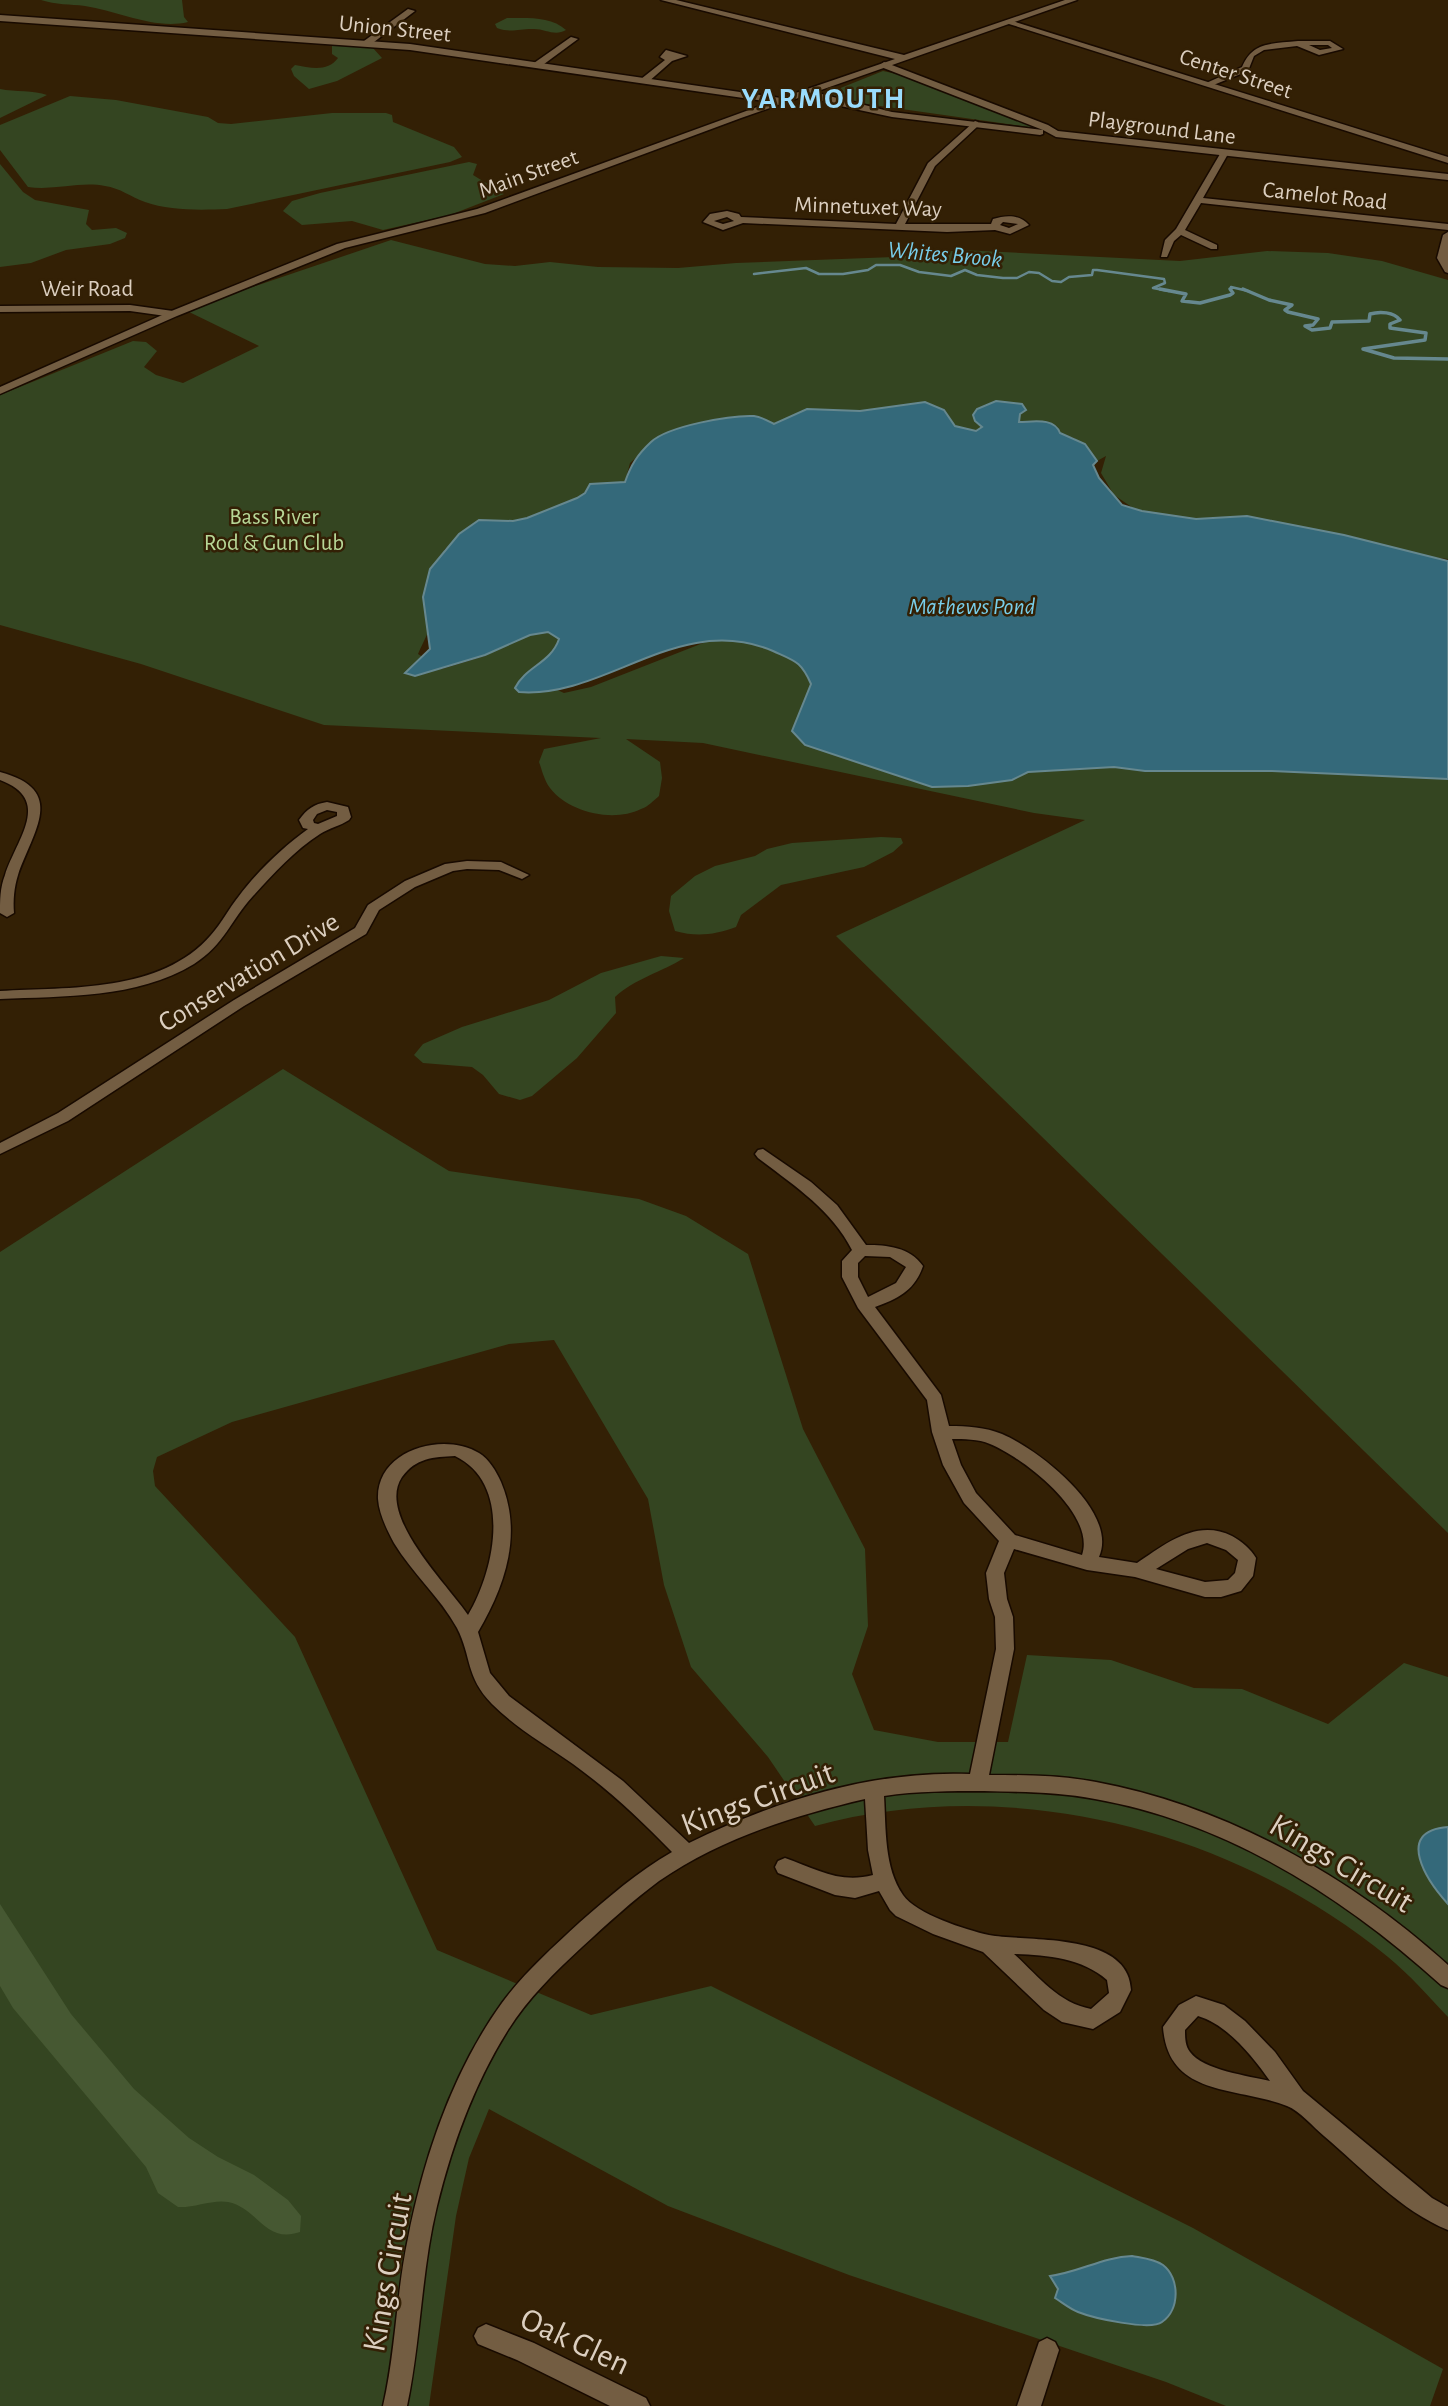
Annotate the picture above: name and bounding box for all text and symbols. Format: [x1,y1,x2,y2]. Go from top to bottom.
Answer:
street label: Union Street [338,12,453,47]
street label: Center Street [1176,45,1295,104]
district label: YARMOUTH [742,84,906,114]
street label: Playground Lane [1087,108,1237,149]
street label: Main Street [476,146,582,203]
street label: Camelot Road [1261,179,1388,214]
street label: Minnetuxet Way [794,193,942,222]
water label: Whites Brook [887,238,1003,272]
street label: Weir Road [41,278,133,301]
park label: Bass River Rod & Gun Club [204,506,344,555]
water label: Mathews Pond [909,595,1036,619]
street label: Conservation Drive [154,908,344,1038]
street label: Kings Circuit [677,1756,839,1842]
street label: Kings Circuit [1263,1809,1418,1920]
street label: Kings Circuit [358,2190,419,2354]
street label: Oak Glen [515,2303,635,2382]

